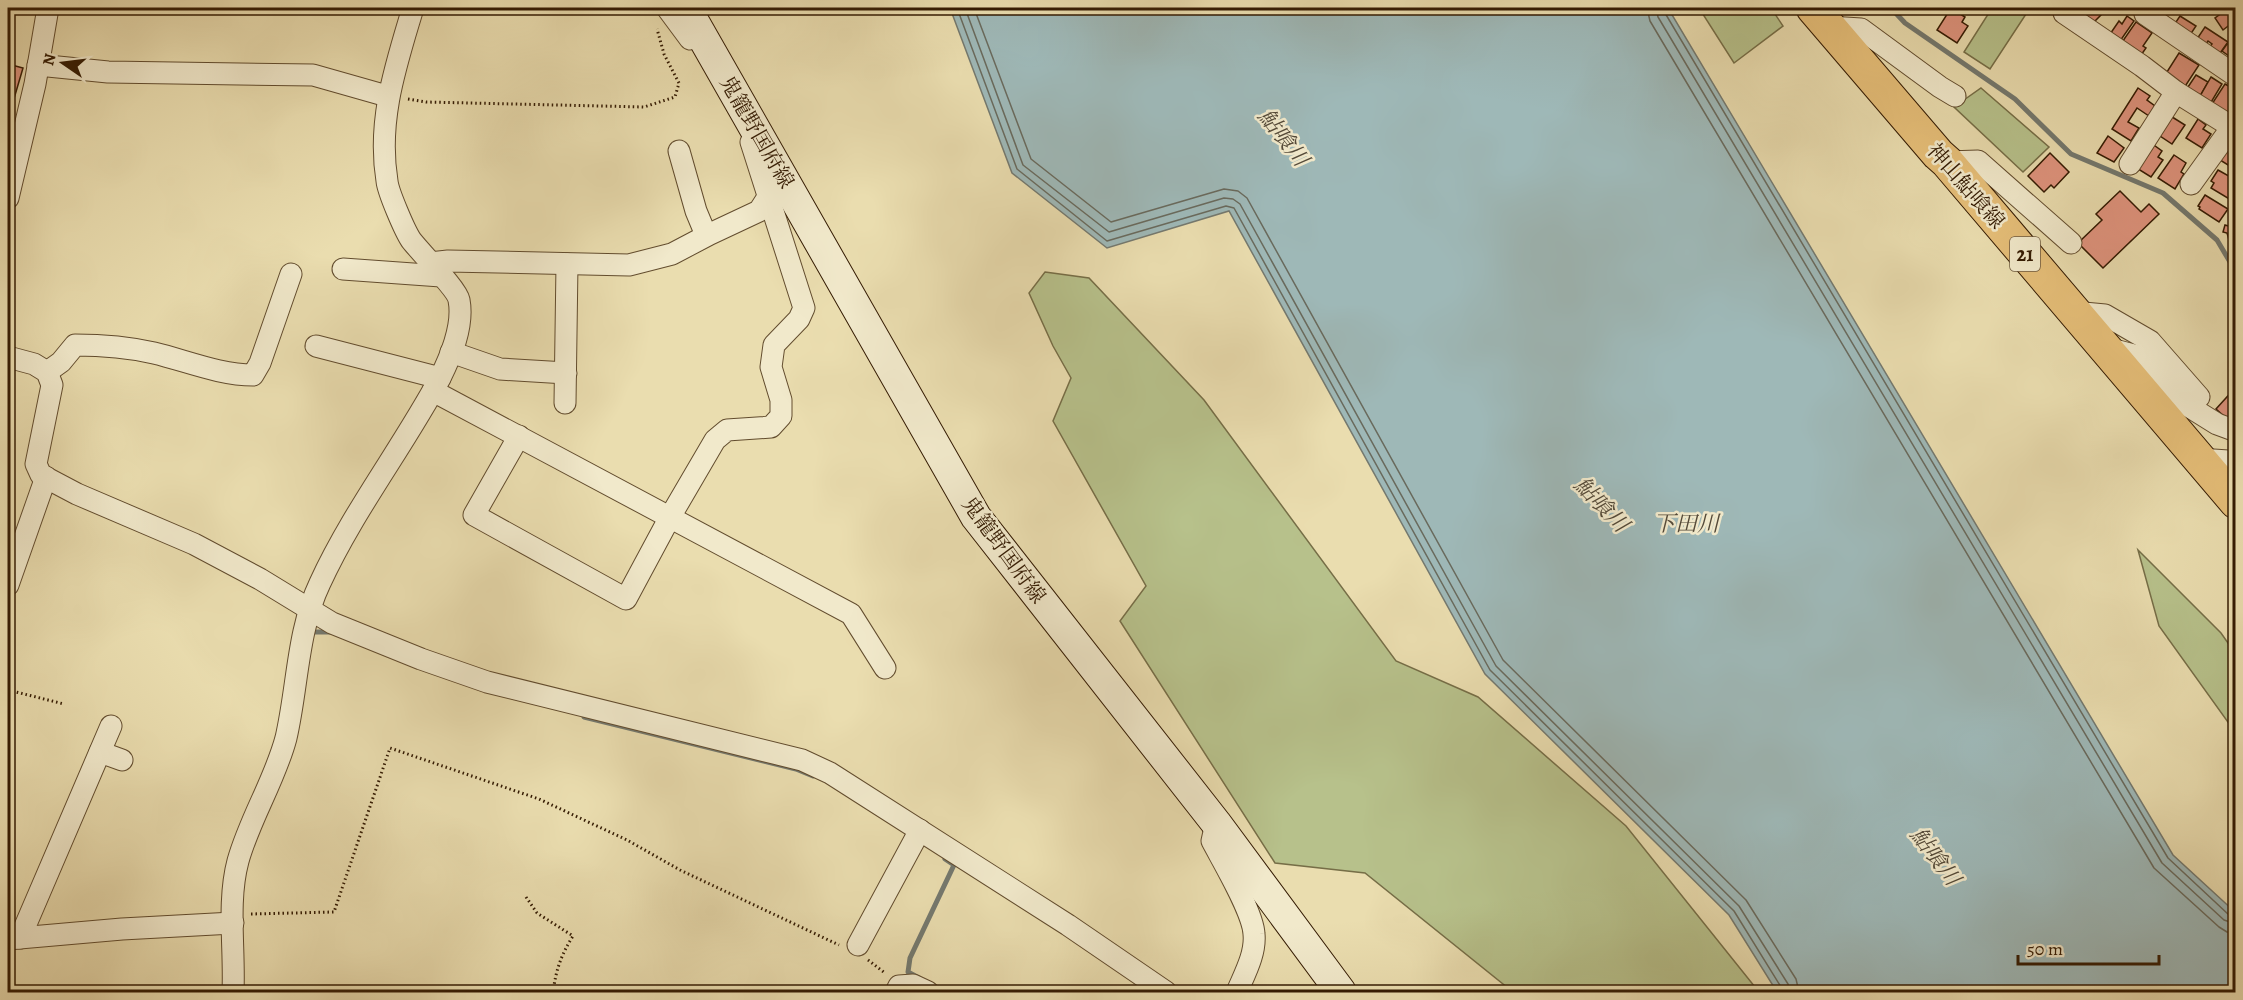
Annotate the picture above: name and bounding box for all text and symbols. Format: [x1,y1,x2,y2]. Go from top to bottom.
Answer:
north arrow [33,33,93,93]
text: N [37,51,62,68]
street label: 鬼籠野国府線 [713,70,801,194]
water label: 鮎喰川 [1251,102,1317,174]
street label: 神山鮎喰線 [1921,137,2011,235]
road number: 21 [2010,237,2040,271]
water label: 鮎喰川 [1568,471,1636,540]
street label: 鬼籠野国府線 [956,491,1052,609]
water label: 下田川 [1653,509,1721,539]
water label: 鮎喰川 [1903,821,1968,894]
scale bar [2018,928,2159,966]
text: 50 m [2027,937,2063,961]

